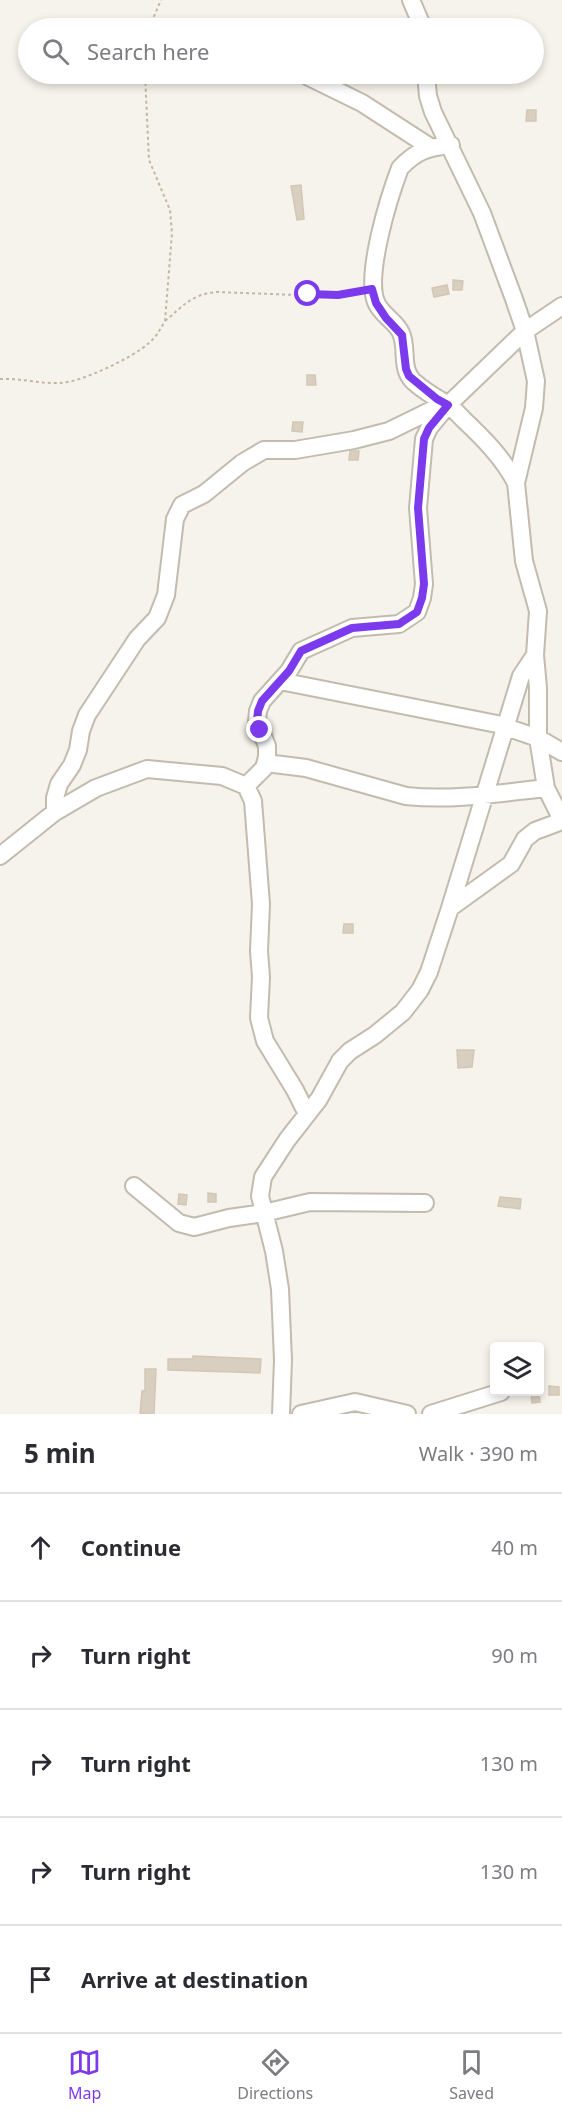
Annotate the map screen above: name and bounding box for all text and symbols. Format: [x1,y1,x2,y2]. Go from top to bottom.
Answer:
search box [18,18,544,84]
icon: search [39,35,72,68]
text: Search here [87,36,209,66]
route start [294,280,320,306]
route end [246,716,272,742]
map controls [490,1342,544,1396]
button: layers [490,1342,544,1396]
text: 5 min [24,1435,96,1471]
text: Walk · 390 m [419,1440,538,1467]
icon: ahead [24,1531,57,1564]
text: Continue [81,1532,181,1562]
text: 40 m [491,1534,538,1561]
icon: right [24,1639,57,1672]
text: Turn right [81,1640,191,1670]
text: 90 m [491,1642,538,1669]
icon: right [24,1747,57,1780]
text: Turn right [81,1748,191,1778]
text: 130 m [480,1750,538,1777]
icon: right [24,1855,57,1888]
text: Turn right [81,1856,191,1886]
text: 130 m [480,1858,538,1885]
icon: arrive [24,1963,57,1996]
text: Arrive at destination [81,1964,308,1994]
tab: Map [68,2046,101,2104]
tab: Directions [237,2046,313,2104]
tab: Saved [449,2046,494,2104]

